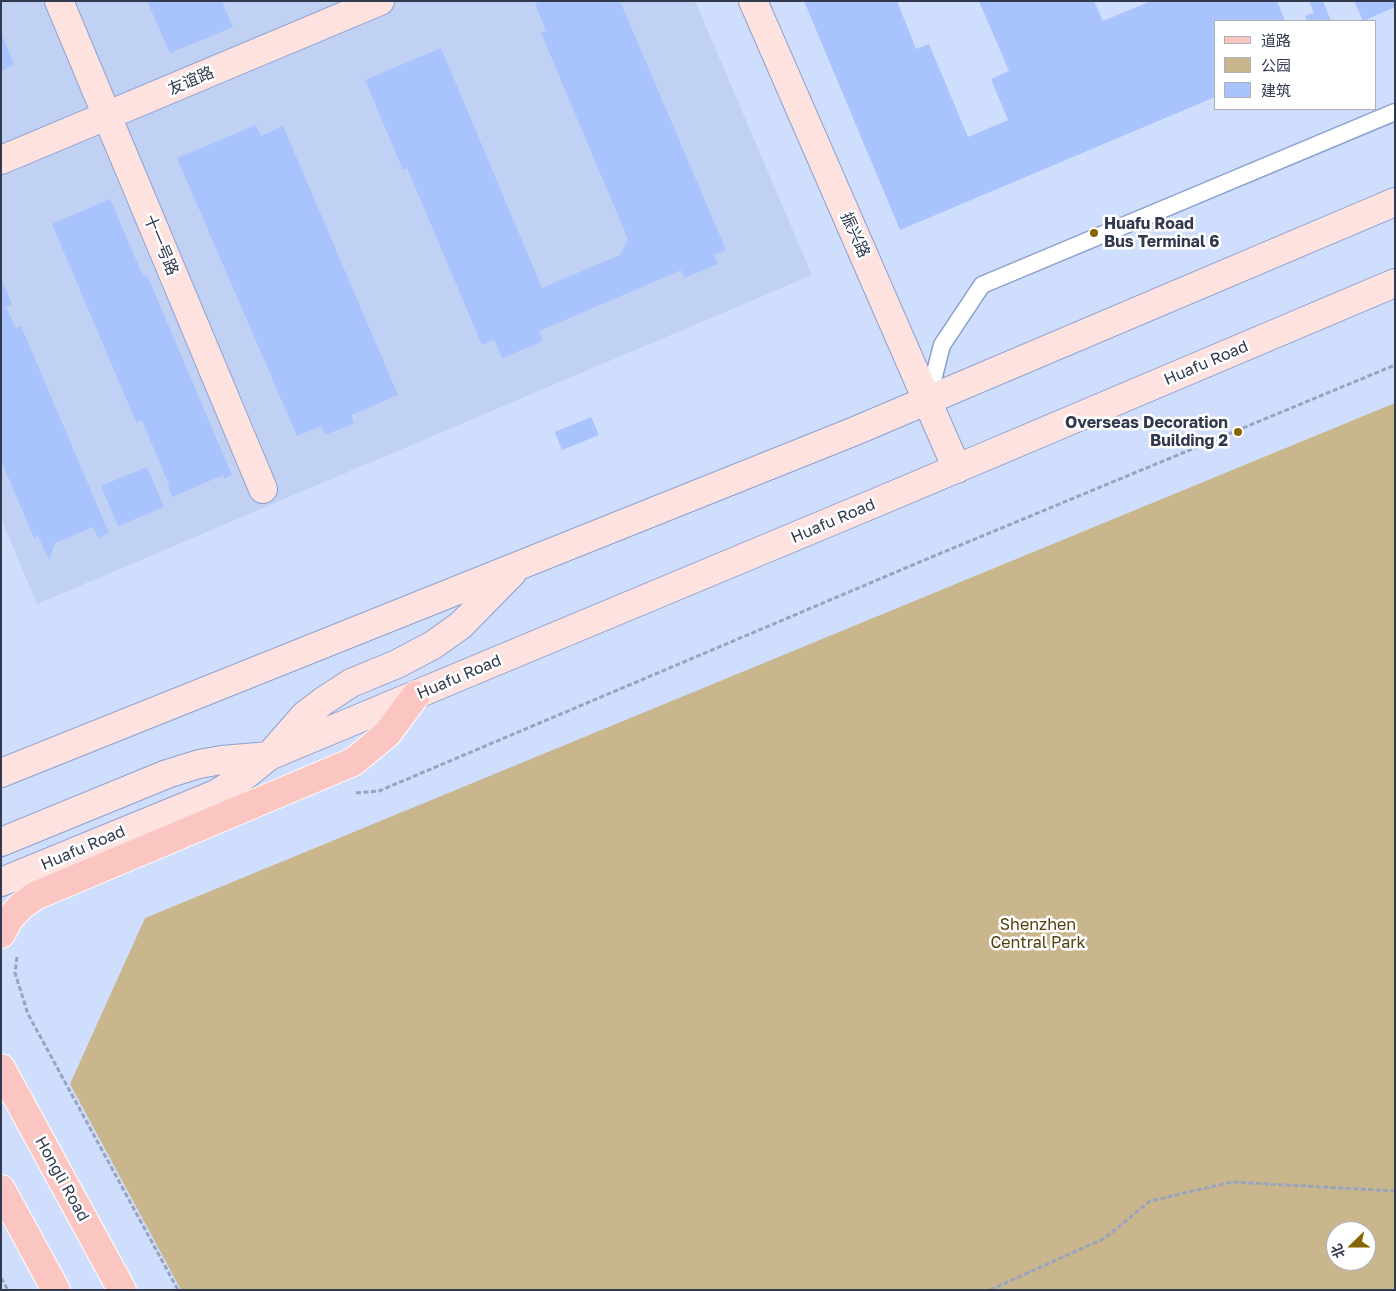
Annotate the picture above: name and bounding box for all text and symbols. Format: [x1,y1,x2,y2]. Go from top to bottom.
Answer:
legend [1214,20,1376,110]
text: 道路 [1261,31,1291,49]
text: 公园 [1261,56,1291,74]
street label: 友谊路 [165,63,217,99]
text: 建筑 [1261,81,1291,99]
street label: 振兴路 [836,209,874,261]
street label: 十一号路 [140,212,182,278]
place label: Huafu Road Bus Terminal 6 [1104,214,1219,252]
marker: Huafu Road Bus Terminal 6 [1088,227,1100,239]
street label: Huafu Road [1161,337,1251,389]
place label: Overseas Decoration Building 2 [1065,413,1228,451]
marker: Overseas Decoration Building 2 [1232,426,1244,438]
street label: Huafu Road [788,495,878,547]
street label: Huafu Road [414,651,504,703]
street label: Huafu Road [38,822,128,874]
park label: Shenzhen Central Park [990,915,1086,953]
street label: Hongli Road [31,1133,93,1225]
north arrow [1326,1221,1376,1271]
text: 北 [1327,1242,1348,1261]

